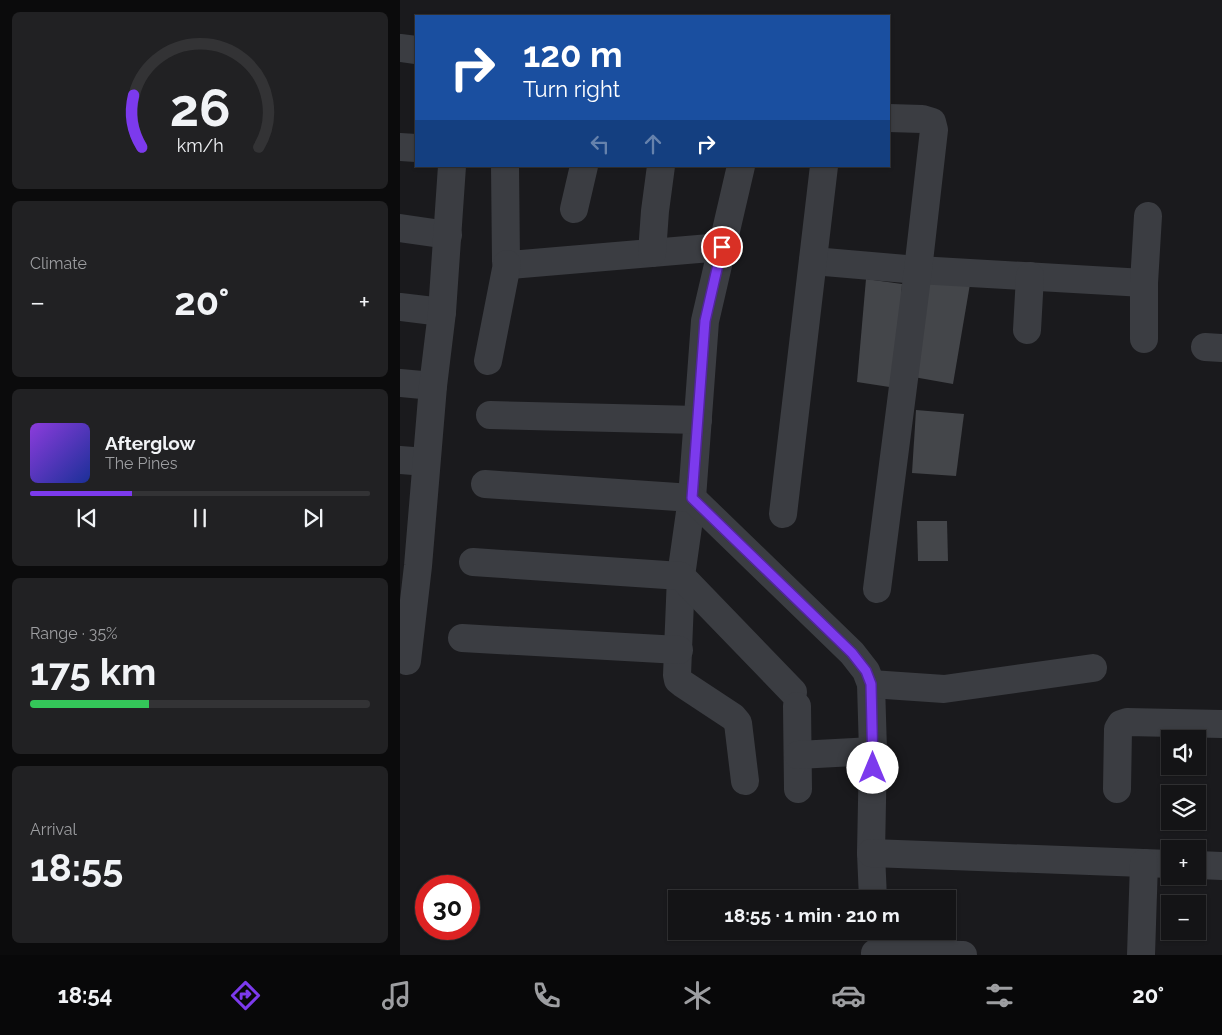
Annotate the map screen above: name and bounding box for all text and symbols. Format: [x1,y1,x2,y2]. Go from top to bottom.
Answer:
text: 120 m [523,34,623,75]
icon: right [440,35,505,100]
text: Turn right [523,76,620,102]
text: 26 [170,77,230,138]
icon: left [586,130,614,158]
icon: ahead [639,130,667,158]
icon: right [692,130,720,158]
text: km/h [176,135,224,156]
pin [701,226,743,268]
icon: arrive [708,233,736,261]
text: Climate [30,254,87,273]
text: 20° [174,279,229,324]
text: − [30,286,45,319]
text: + [358,286,370,319]
text: Afterglow [105,432,195,454]
text: The Pines [105,454,177,473]
icon: previous [73,504,101,532]
icon: pause [186,504,214,532]
icon: next [299,504,327,532]
text: Range · 35% [30,624,118,643]
text: 175 km [30,649,156,694]
map controls [1161,730,1206,940]
button: sound [1161,730,1206,775]
position arrow [846,741,898,793]
button: layers [1161,785,1206,830]
text: Arrival [30,820,77,839]
button: + [1161,840,1206,885]
text: 18:55 [30,845,123,890]
speed limit sign: 30 [415,875,480,940]
button: − [1161,895,1206,940]
text: 18:55 · 1 min · 210 m [724,904,900,926]
icon: directions [228,978,263,1013]
icon: music [379,978,414,1013]
icon: phone [529,978,564,1013]
icon: climate [680,978,715,1013]
icon: car [831,978,866,1013]
icon: filters [982,978,1017,1013]
text: 18:54 [58,982,112,1008]
text: 20° [1132,982,1164,1008]

